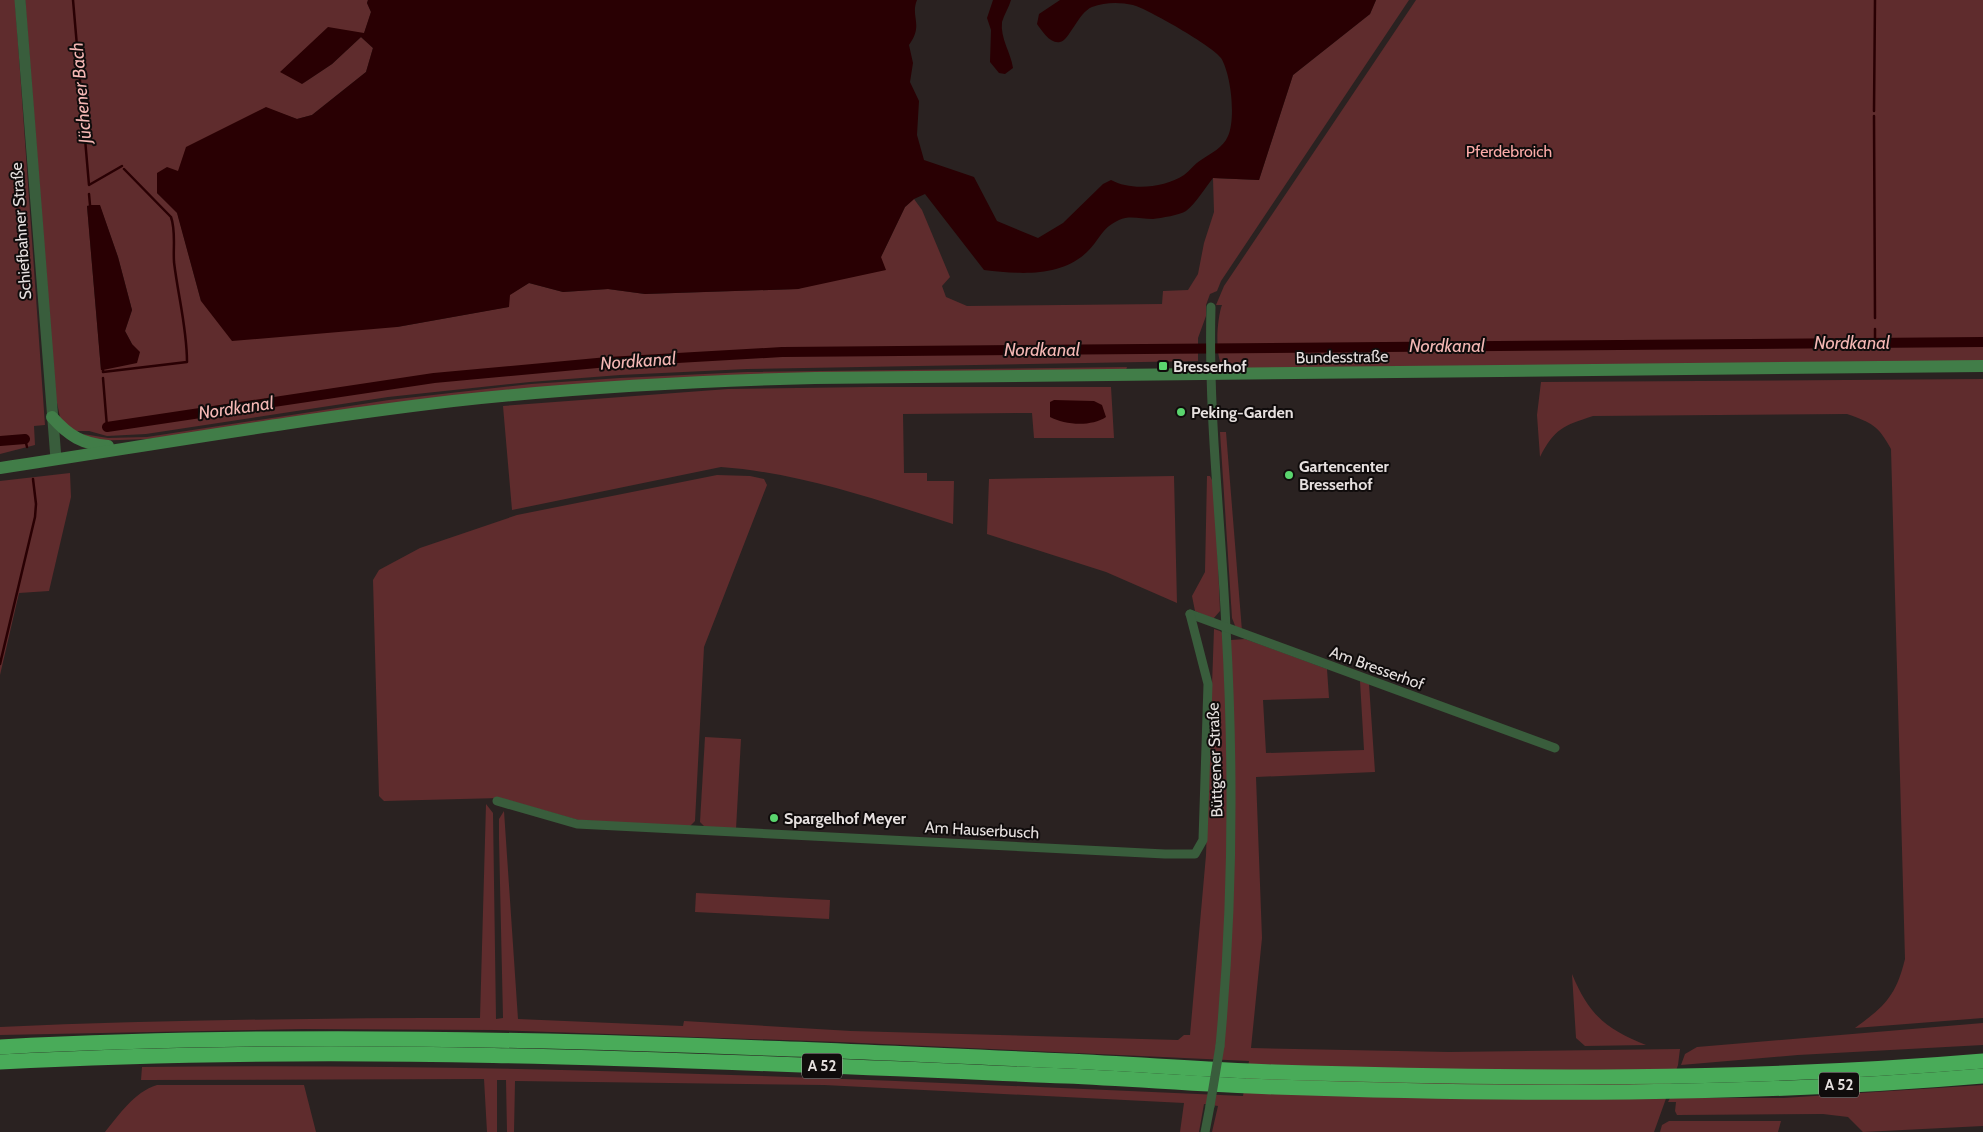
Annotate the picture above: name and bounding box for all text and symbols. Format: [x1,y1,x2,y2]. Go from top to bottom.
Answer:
water label: Jüchener Bach [66,41,97,147]
park label: Pferdebroich [1466,142,1552,161]
street label: Schiefbahner Straße [7,162,35,300]
water label: Nordkanal [1814,332,1891,354]
water label: Nordkanal [1409,335,1486,357]
water label: Nordkanal [1004,339,1081,361]
water label: Nordkanal [599,347,678,375]
street label: Bundesstraße [1296,347,1388,367]
place label: Bresserhof [1173,357,1247,376]
marker: Bresserhof [1157,360,1169,372]
water label: Nordkanal [197,392,276,424]
place label: Peking-Garden [1191,403,1294,422]
marker: Peking-Garden [1175,406,1187,418]
place label: Gartencenter Bresserhof [1299,457,1389,494]
marker: Gartencenter Bresserhof [1283,469,1295,481]
street label: Am Bresserhof [1327,642,1428,694]
street label: Büttgener Straße [1203,702,1227,818]
place label: Spargelhof Meyer [784,809,907,828]
marker: Spargelhof Meyer [768,812,780,824]
street label: Am Hauserbusch [924,818,1040,842]
road number: A 52 [802,1054,842,1078]
road number: A 52 [1819,1072,1859,1098]

